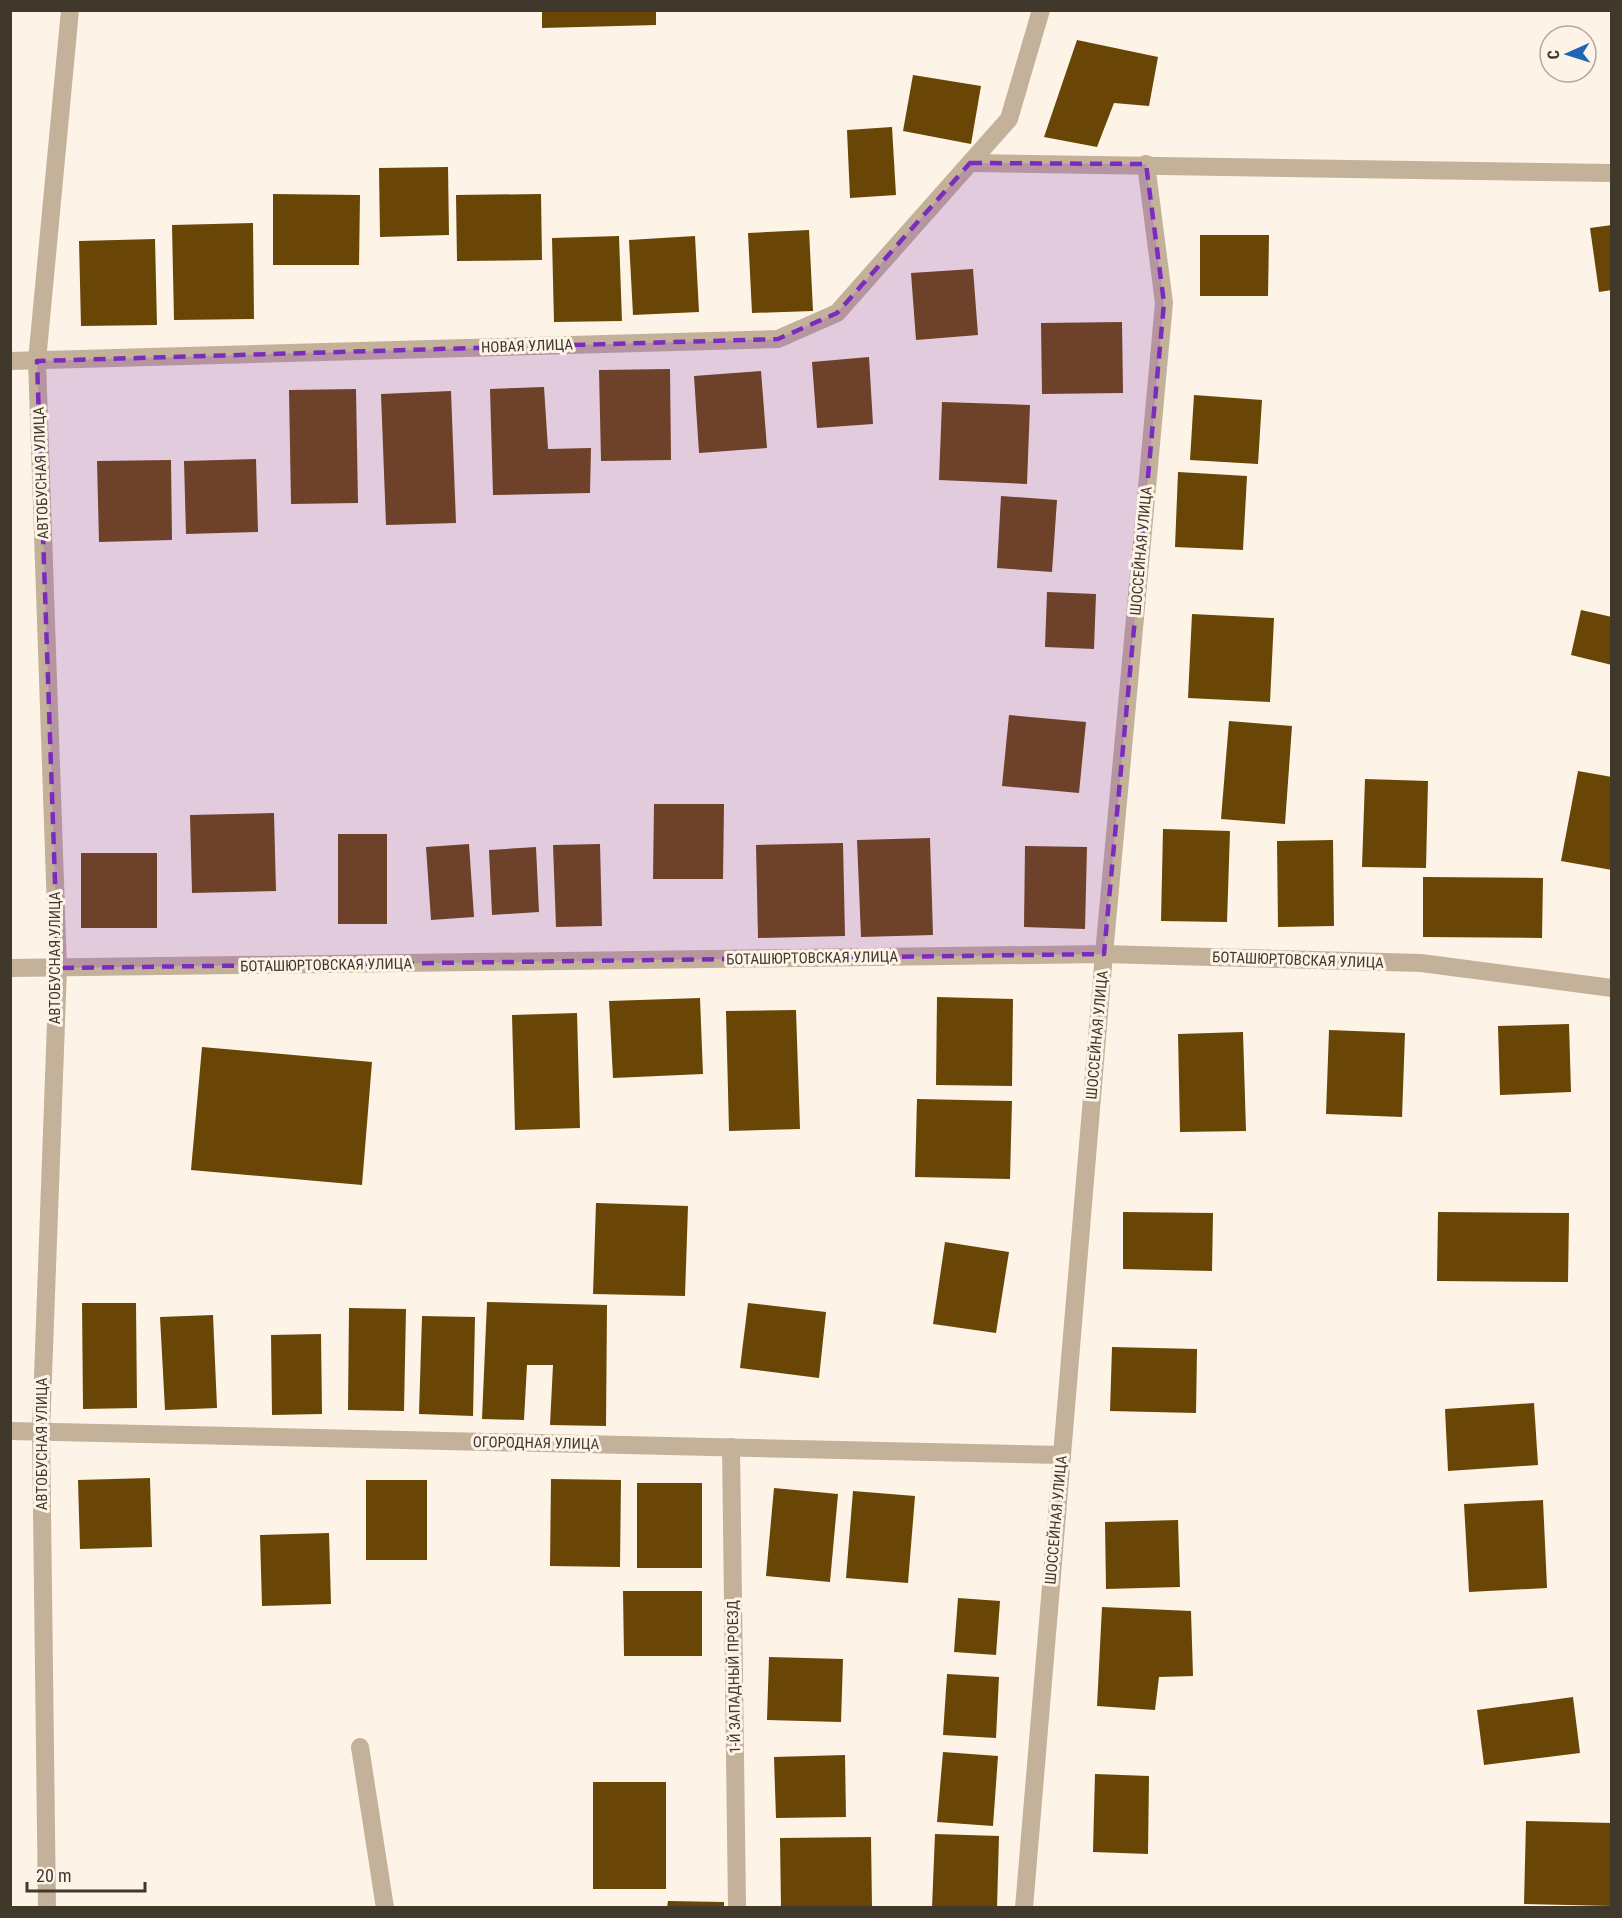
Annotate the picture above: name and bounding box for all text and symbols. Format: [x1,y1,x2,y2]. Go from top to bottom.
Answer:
north arrow [1538,24,1598,84]
text: С [1544,50,1563,60]
street label: НОВАЯ УЛИЦА [481,335,574,357]
street label: АВТОБУСНАЯ УЛИЦА [30,406,52,540]
street label: ШОССЕЙНАЯ УЛИЦА [1126,485,1156,616]
street label: АВТОБУСНАЯ УЛИЦА [46,891,64,1024]
street label: БОТАШЮРТОВСКАЯ УЛИЦА [726,947,898,968]
street label: БОТАШЮРТОВСКАЯ УЛИЦА [1212,948,1385,972]
street label: БОТАШЮРТОВСКАЯ УЛИЦА [240,954,412,975]
street label: ШОССЕЙНАЯ УЛИЦА [1082,969,1112,1100]
street label: АВТОБУСНАЯ УЛИЦА [33,1377,51,1510]
street label: ОГОРОДНАЯ УЛИЦА [473,1433,600,1453]
street label: ШОССЕЙНАЯ УЛИЦА [1041,1454,1071,1585]
street label: 1-Й ЗАПАДНЫЙ ПРОЕЗД [724,1600,744,1754]
scale bar [27,1855,146,1893]
text: 20 m [36,1865,71,1886]

